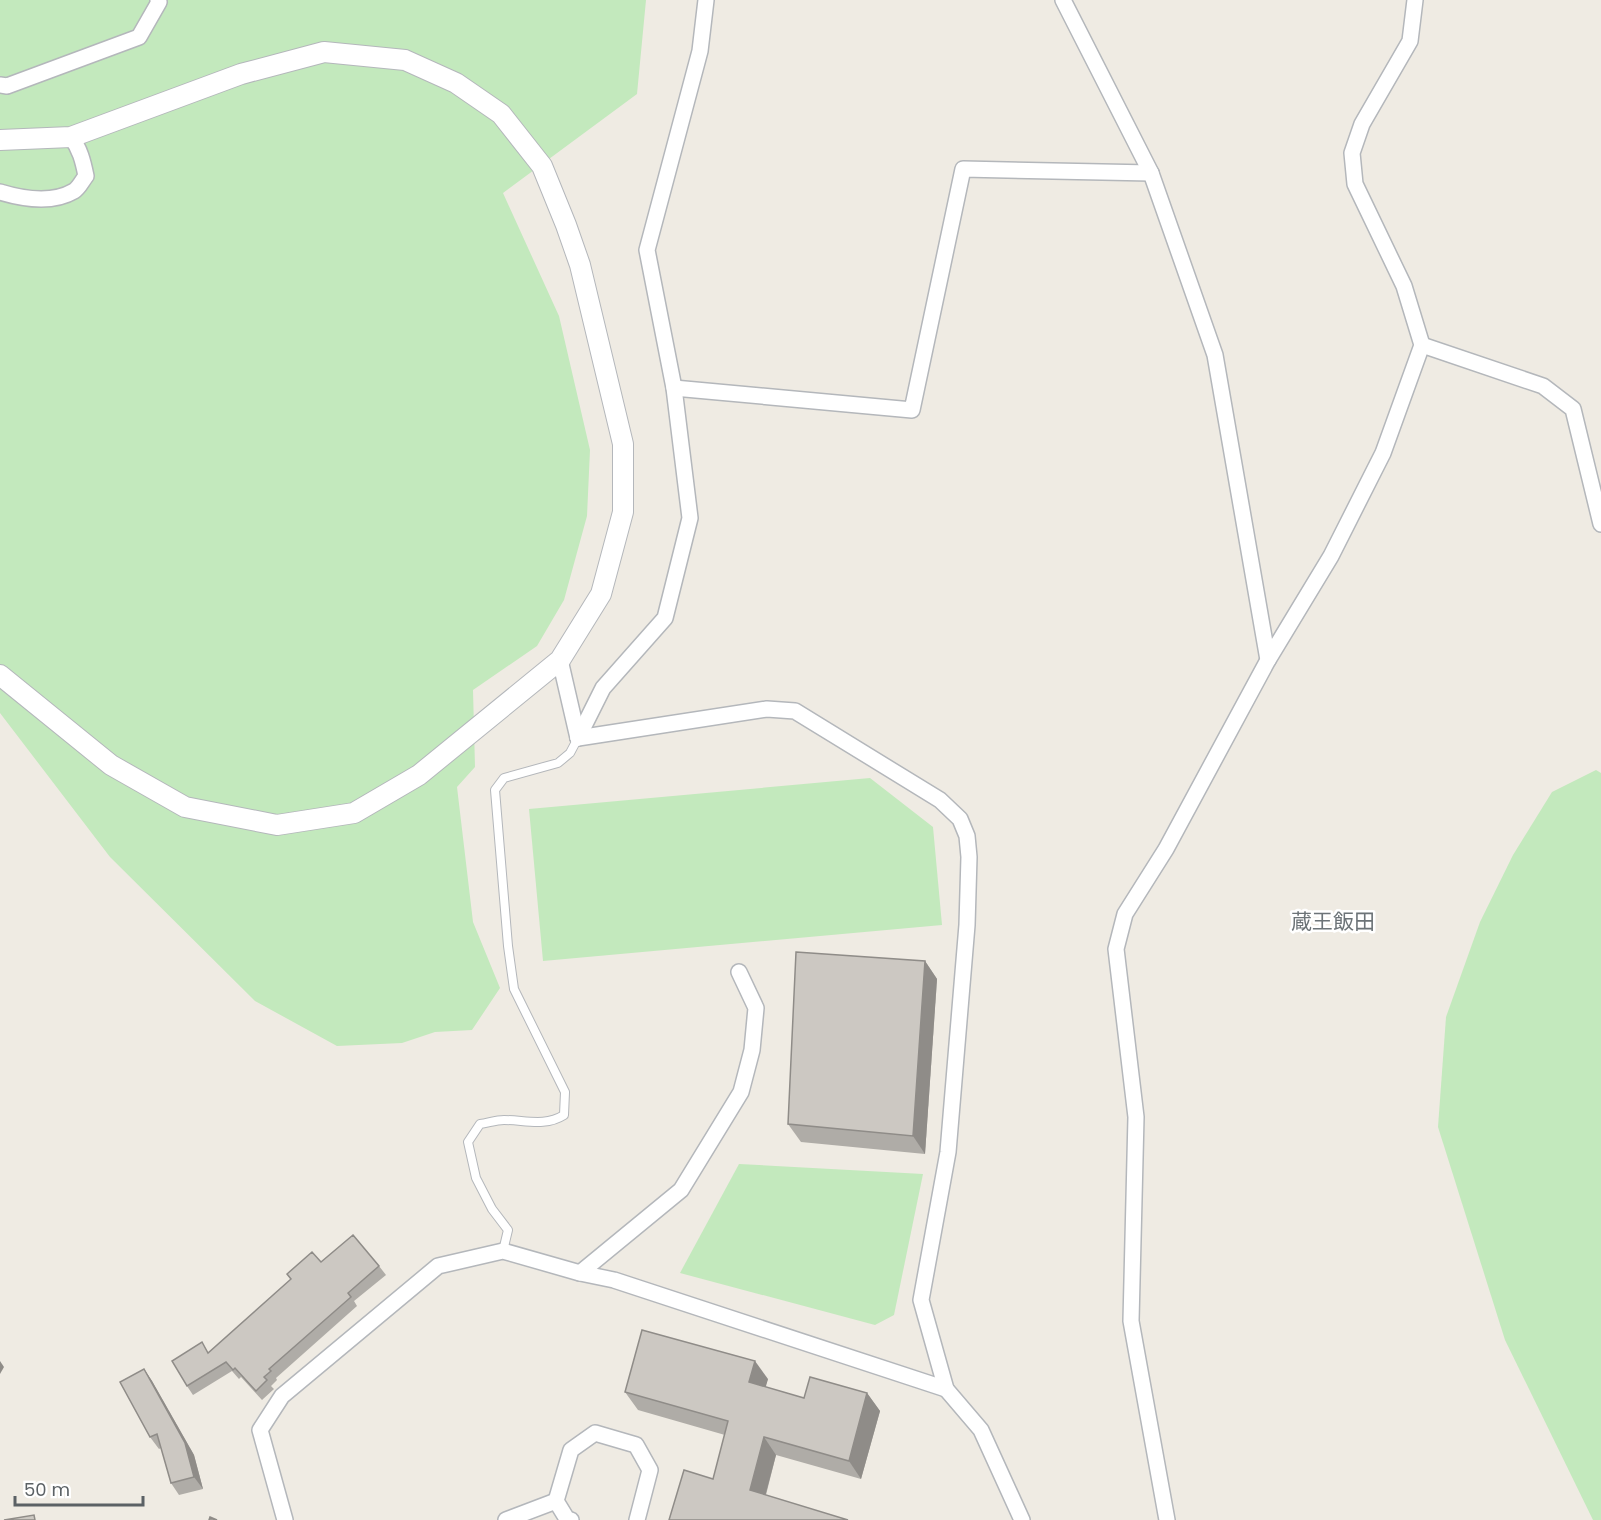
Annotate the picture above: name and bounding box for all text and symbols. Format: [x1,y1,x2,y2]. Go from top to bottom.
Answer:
district label: 蔵王飯田 [1291,907,1375,936]
scale bar [15,1469,142,1507]
text: 50 m [24,1477,70,1502]

